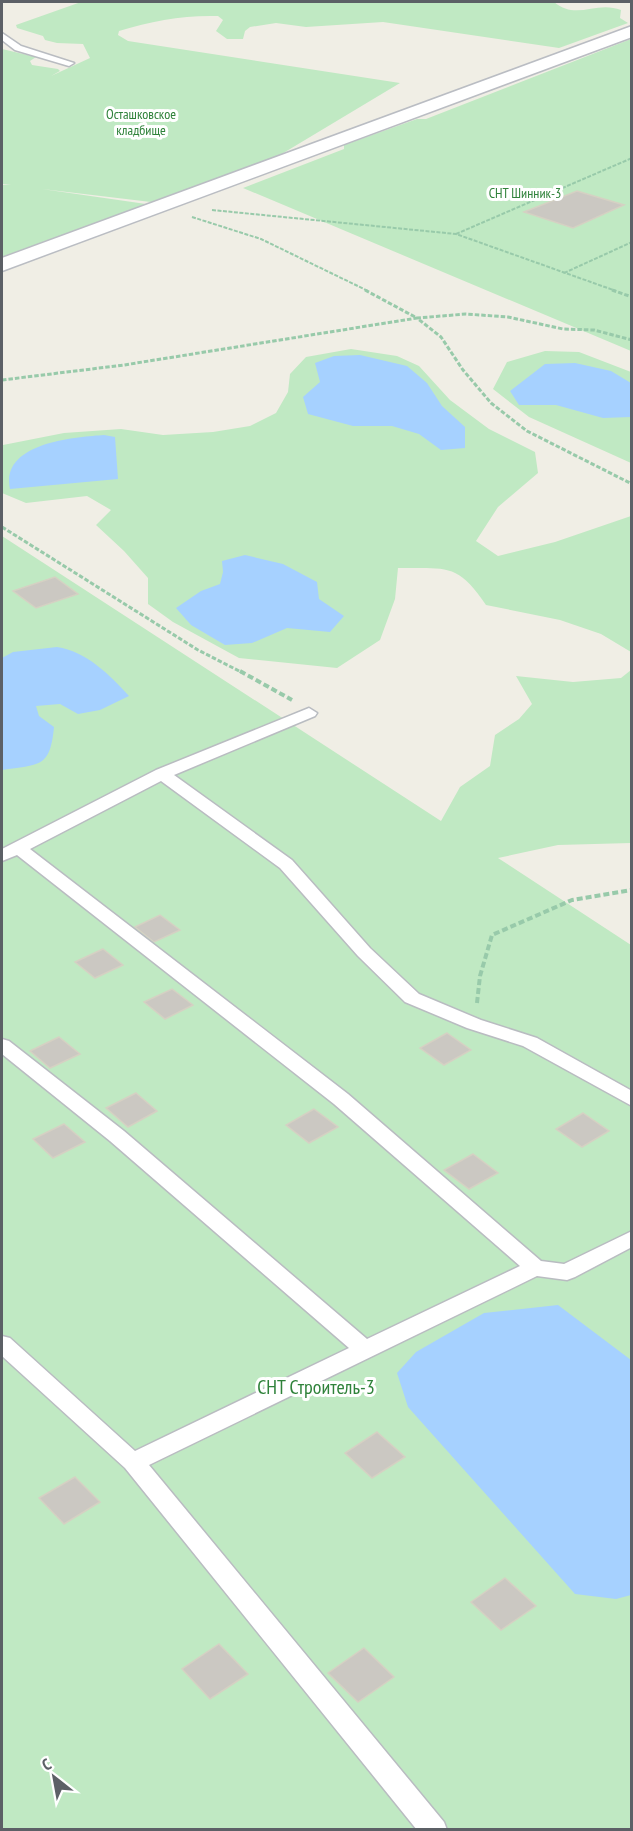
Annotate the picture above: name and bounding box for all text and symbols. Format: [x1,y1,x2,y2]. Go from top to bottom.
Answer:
park label: Осташковское кладбище [106,105,176,139]
park label: СНТ Шинник-3 [489,184,561,202]
park label: СНТ Строитель-3 [257,1374,375,1400]
north arrow [24,1747,84,1807]
text: С [38,1753,55,1775]

